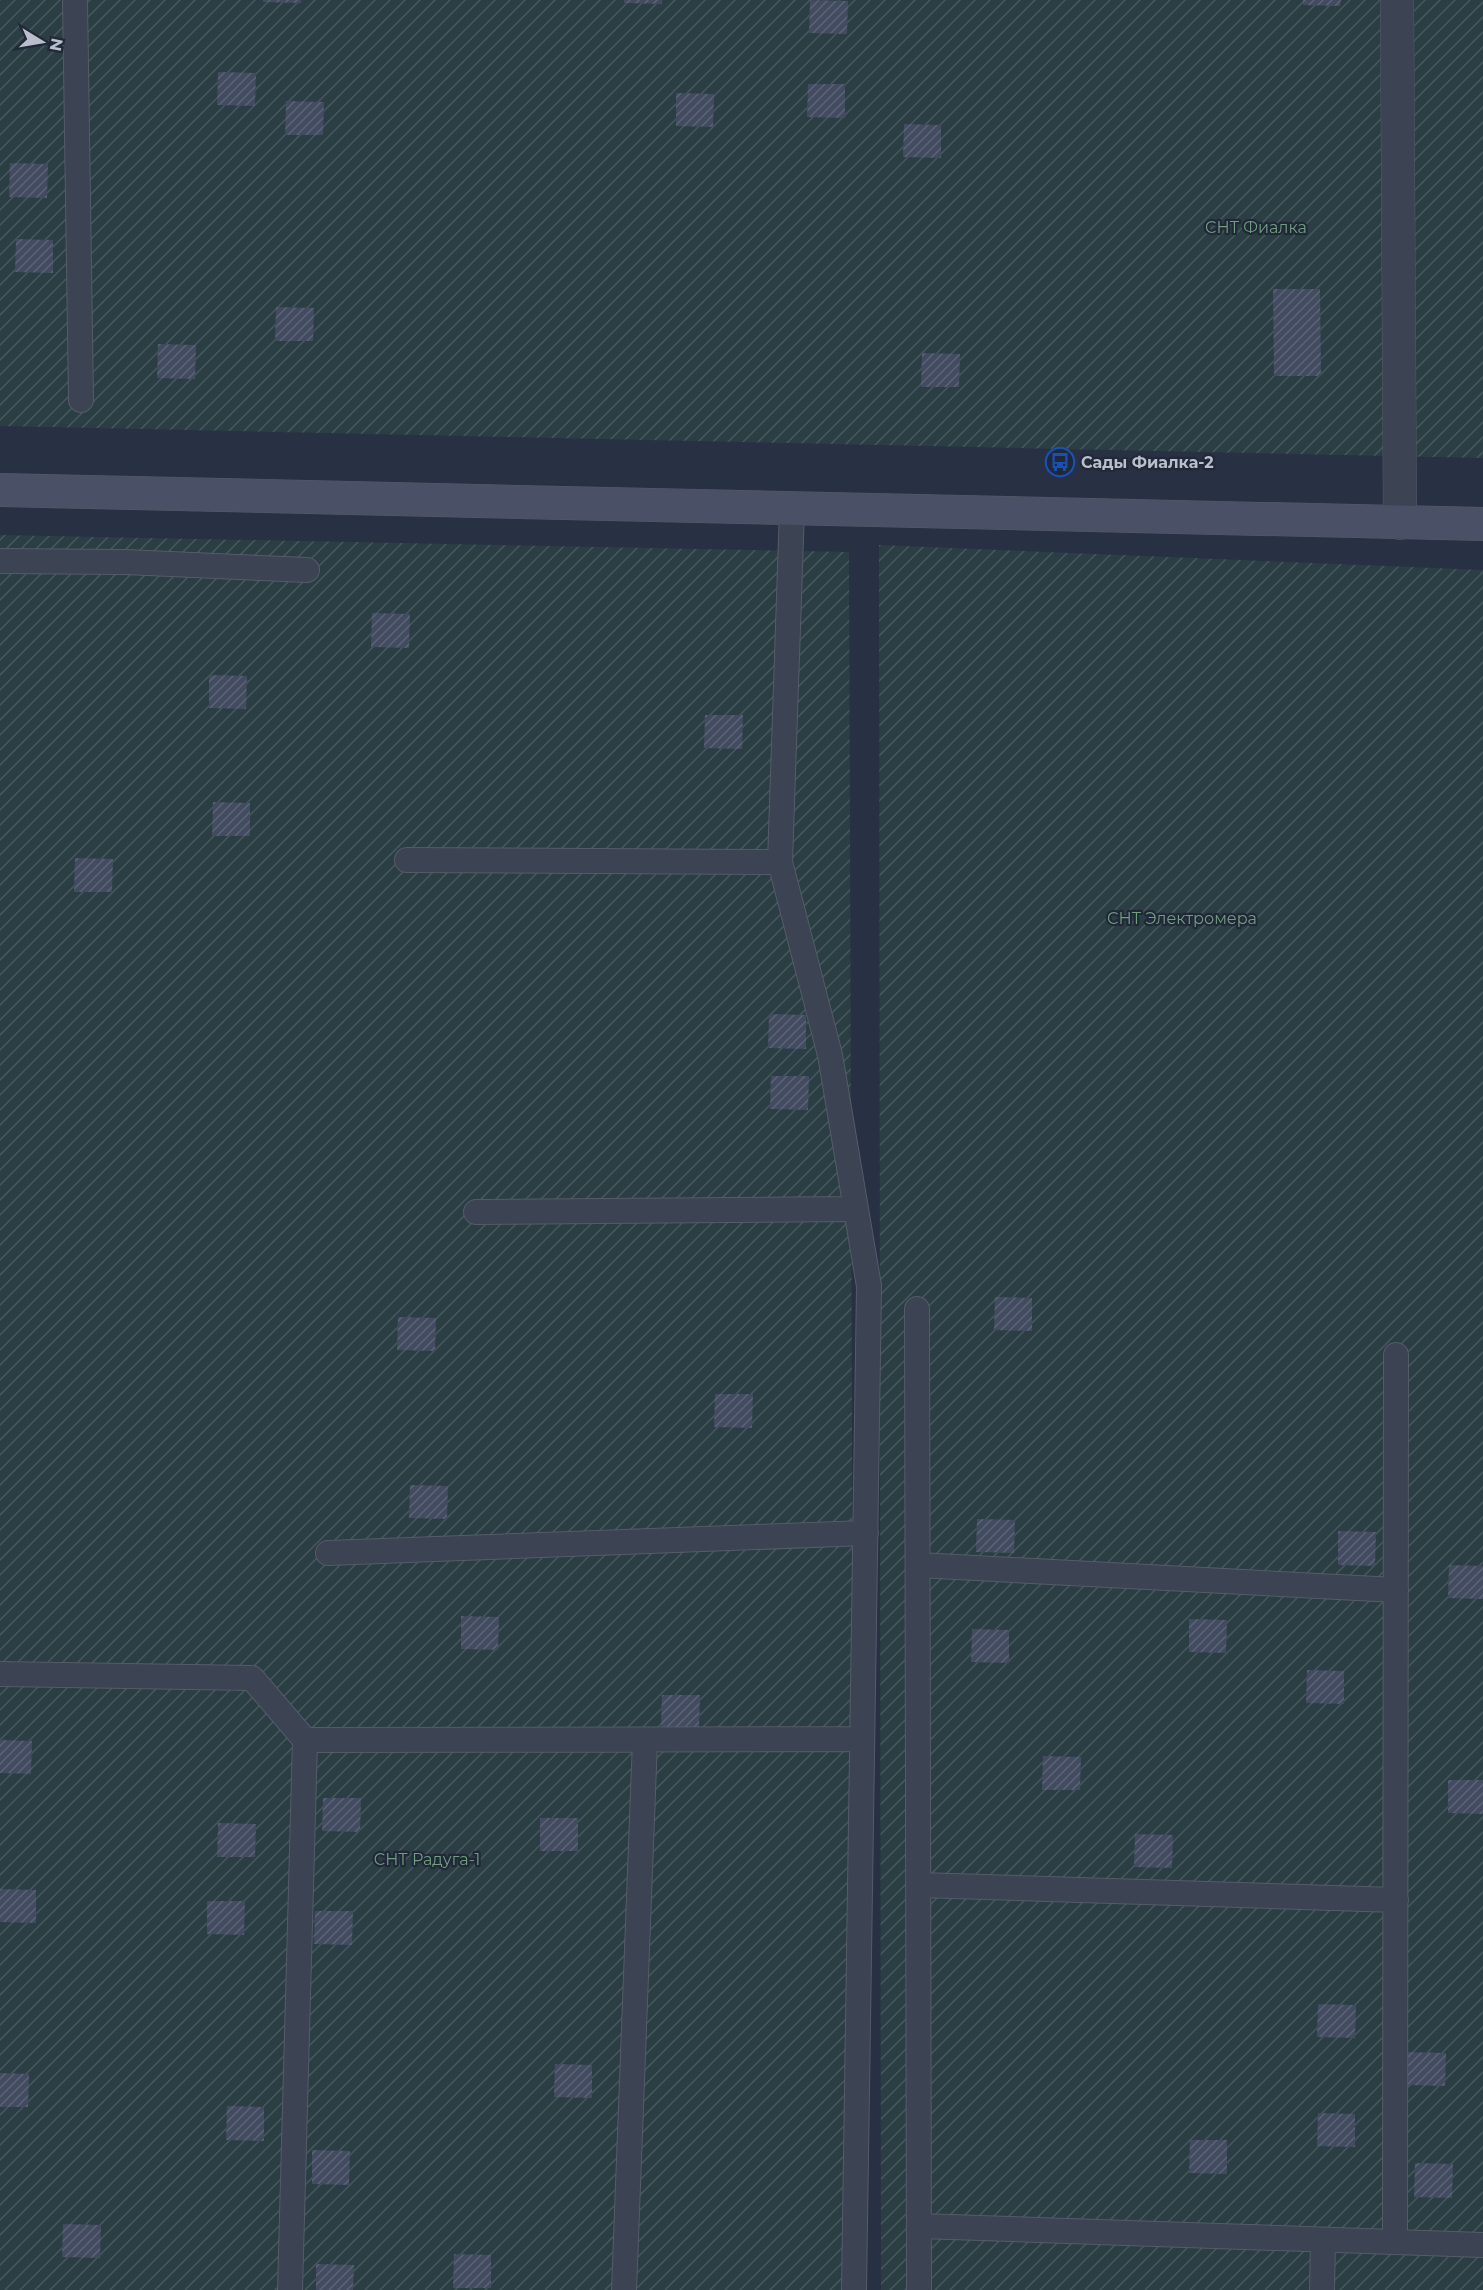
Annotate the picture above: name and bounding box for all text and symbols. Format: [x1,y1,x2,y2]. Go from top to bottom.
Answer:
north arrow [12,12,72,72]
text: N [46,37,67,53]
park label: СНТ Фиалка [1205,218,1307,237]
bus stop icon: Сады Фиалка-2 [1044,446,1076,478]
place label: Сады Фиалка-2 [1081,453,1214,472]
park label: СНТ Электромера [1107,909,1257,928]
park label: СНТ Радуга-1 [374,1850,480,1869]

